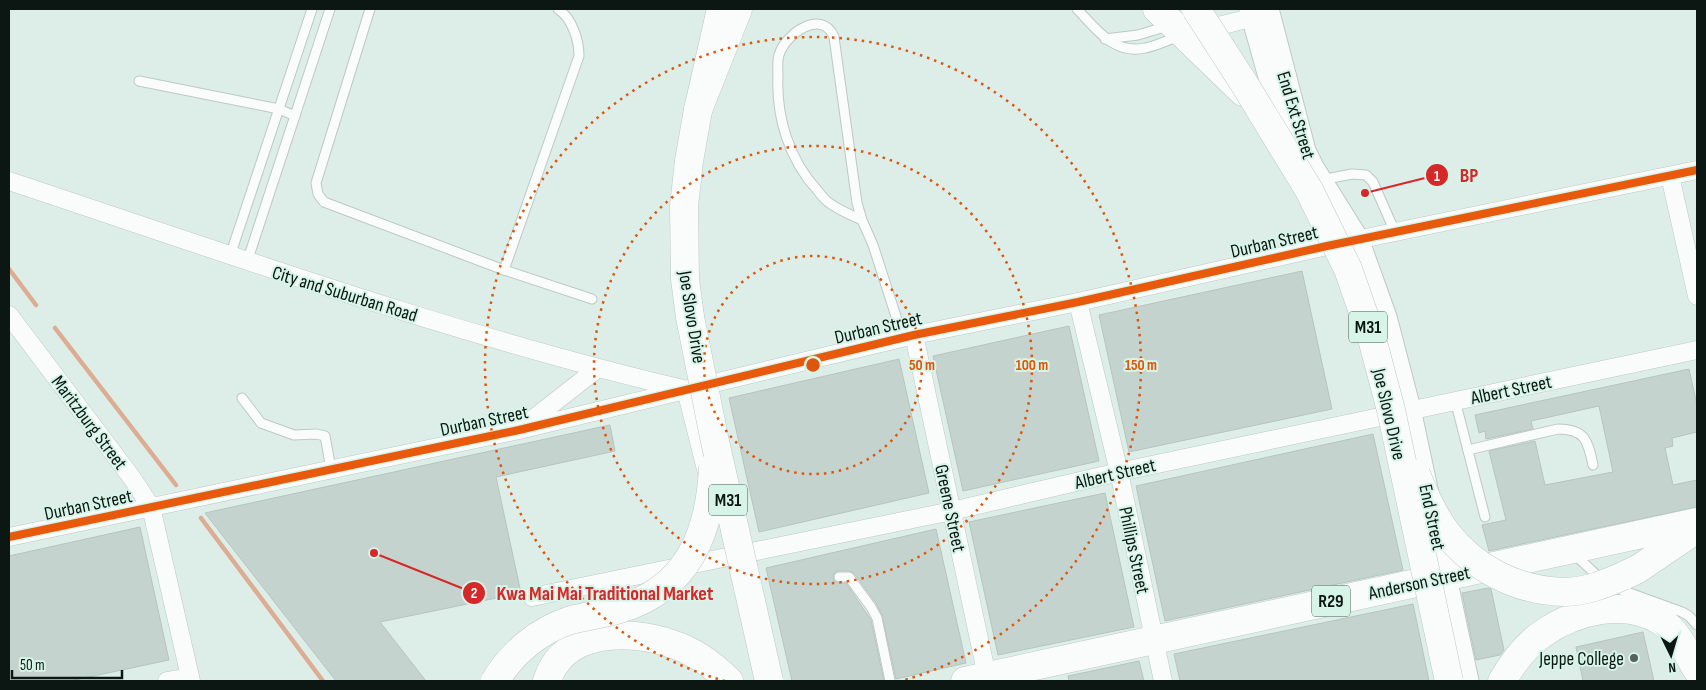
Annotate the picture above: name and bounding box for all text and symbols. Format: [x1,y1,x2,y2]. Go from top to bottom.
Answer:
street label: End Ext Street [1271,69,1320,162]
callout: BP [1424,158,1488,193]
text: BP [1460,164,1478,188]
text: 1 [1434,167,1440,186]
street label: Durban Street [1228,221,1321,264]
street label: City and Suburban Road [269,261,420,327]
street label: Joe Slovo Drive [673,268,710,365]
street label: Durban Street [832,307,925,350]
road number: M31 [1349,312,1387,342]
centre of rings [804,356,822,374]
text: 50 m [909,356,935,375]
text: 100 m [1016,356,1048,375]
text: 150 m [1125,356,1157,375]
street label: Joe Slovo Drive [1367,365,1410,462]
street label: Maritzburg Street [46,371,132,475]
street label: Albert Street [1468,371,1554,410]
street label: Durban Street [438,401,531,442]
street label: Albert Street [1072,454,1158,495]
street label: Greene Street [929,462,970,554]
street label: End Street [1413,482,1450,553]
road number: M31 [709,484,747,516]
street label: Durban Street [42,485,135,526]
street label: Phillips Street [1113,505,1154,596]
street label: Anderson Street [1365,561,1472,606]
callout: Kwa Mai Mai Traditional Market [461,576,723,611]
text: Kwa Mai Mai Traditional Market [497,582,714,606]
text: 2 [471,584,477,603]
road number: R29 [1312,586,1350,616]
north arrow [1646,630,1696,680]
scale bar [12,648,122,680]
place label: Jeppe College [1538,648,1624,671]
marker: Jeppe College [1628,652,1640,664]
text: 50 m [20,656,45,675]
text: N [1668,659,1677,676]

